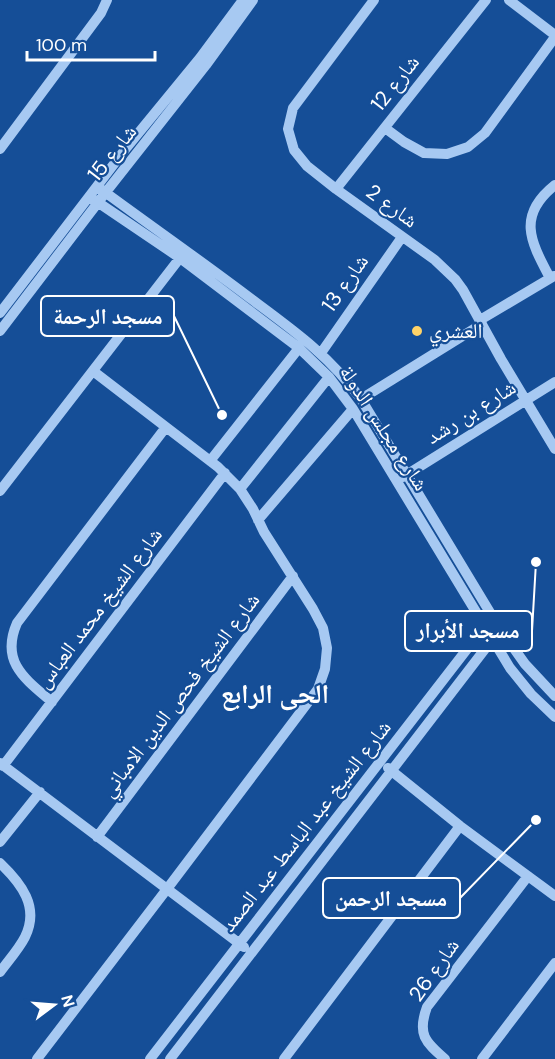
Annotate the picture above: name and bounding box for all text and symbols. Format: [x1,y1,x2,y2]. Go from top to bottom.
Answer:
scale bar [27,24,154,62]
text: 100 m [36,33,87,57]
street label: شارع 12 [364,49,426,117]
street label: شارع 15 [81,119,143,187]
street label: شارع 2 [360,178,424,234]
street label: شارع 13 [315,249,375,317]
callout: مسجد الرحمة [41,296,174,336]
text: مسجد الرحمة [53,302,163,331]
place label: العشري [429,317,483,347]
marker: العشري [410,324,424,338]
street label: شارع مجلس الدولة [333,360,435,496]
street label: شارع بن رشد [421,373,521,451]
street label: شارع الشيخ محمد العباس [29,522,169,694]
street label: شارع الشيخ فحص الدين الامباني [94,587,268,804]
callout: مسجد الأبرار [405,611,532,651]
text: مسجد الأبرار [415,616,520,645]
district label: الحى الرابع [221,676,329,712]
street label: شارع الشيخ عبد الباسط عبد الصمد [214,714,398,938]
callout: مسجد الرحمن [323,878,460,918]
text: مسجد الرحمن [335,884,447,913]
street label: شارع 26 [402,933,466,1007]
north arrow [24,975,84,1035]
text: N [56,992,80,1010]

